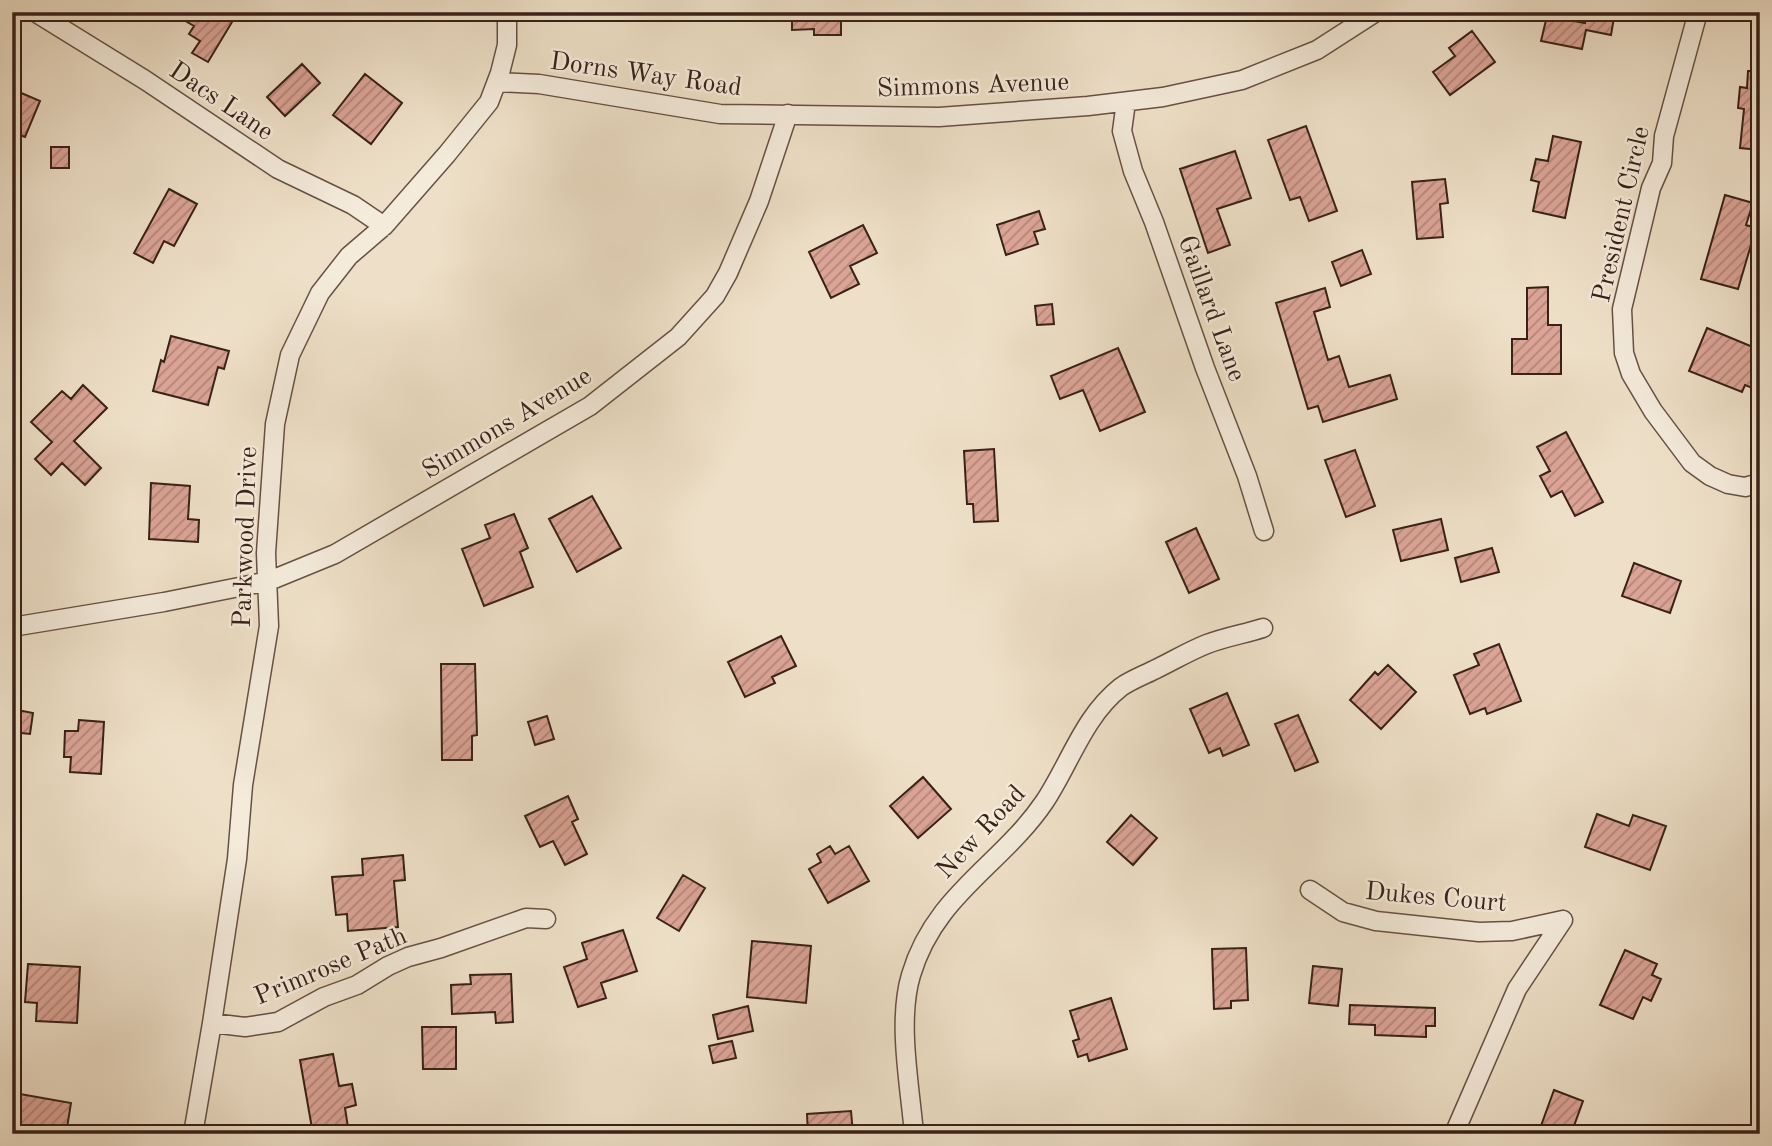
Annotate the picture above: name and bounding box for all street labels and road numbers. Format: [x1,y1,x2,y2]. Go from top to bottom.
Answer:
street label: Dorns Way Road [548,49,743,101]
street label: Dacs Lane [164,58,278,146]
street label: Simmons Avenue [876,70,1070,102]
street label: President Circle [1589,124,1655,305]
street label: Gaillard Lane [1173,232,1250,385]
street label: Simmons Avenue [418,363,596,484]
street label: Parkwood Drive [230,446,262,628]
street label: New Road [932,781,1031,884]
street label: Dukes Court [1364,879,1508,917]
street label: Primrose Path [251,923,411,1011]

